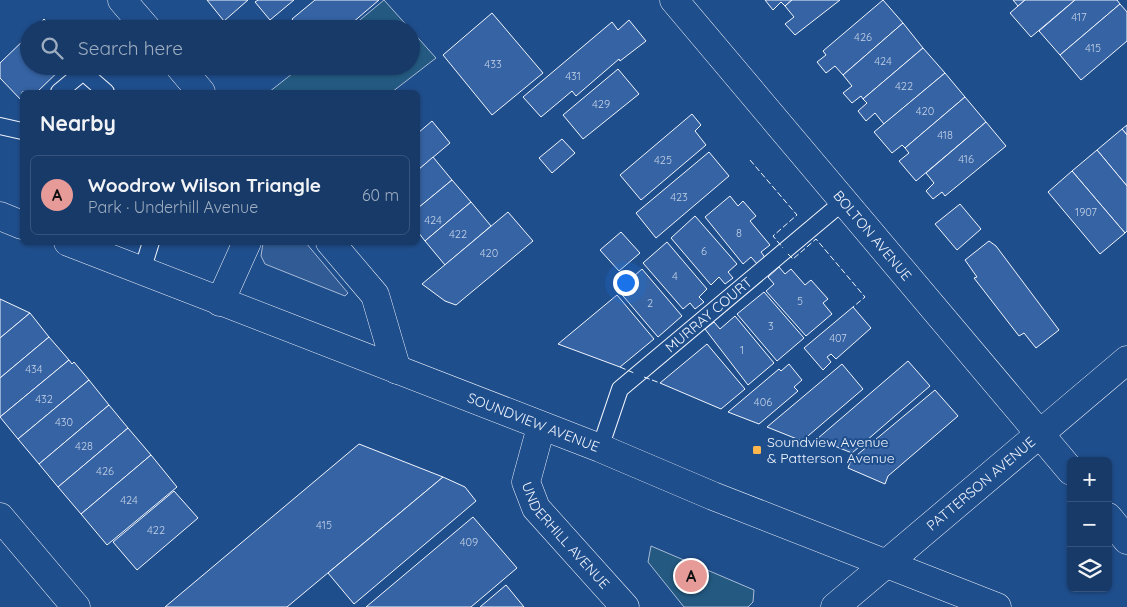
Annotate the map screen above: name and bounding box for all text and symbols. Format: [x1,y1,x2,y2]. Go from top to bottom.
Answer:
house number: 417 [1071,10,1087,24]
search box [20,20,420,75]
house number: 426 [854,30,872,44]
icon: search [38,34,66,62]
text: Search here [78,36,183,60]
house number: 415 [1085,41,1101,55]
house number: 424 [874,54,892,68]
house number: 433 [484,57,502,71]
house number: 431 [565,69,581,83]
house number: 422 [895,79,913,93]
house number: 429 [592,97,610,111]
house number: 420 [916,104,934,118]
text: Nearby [40,110,116,136]
house number: 418 [937,128,953,142]
house number: 416 [958,152,974,166]
house number: 425 [654,153,672,167]
text: Woodrow Wilson Triangle [88,173,321,197]
text: A [52,185,62,205]
text: 60 m [362,185,399,205]
street label: BOLTON AVENUE [829,187,916,284]
house number: 423 [670,190,688,204]
text: Park · Underhill Avenue [88,197,258,217]
house number: 1907 [1075,205,1097,219]
house number: 424 [424,213,442,227]
house number: 8 [736,226,742,240]
house number: 422 [449,227,467,241]
house number: 6 [701,244,707,258]
house number: 420 [480,246,498,260]
house number: 4 [672,269,678,283]
your location [613,270,639,296]
street label: MURRAY COURT [661,273,756,356]
house number: 5 [797,294,803,308]
house number: 2 [647,296,653,310]
house number: 3 [768,319,774,333]
house number: 407 [829,331,847,345]
house number: 1 [740,343,744,357]
house number: 434 [25,362,43,376]
street label: SOUNDVIEW AVENUE [465,389,602,456]
house number: 432 [35,392,53,406]
house number: 406 [754,395,772,409]
house number: 430 [55,415,73,429]
place label: Soundview Avenue & Patterson Avenue [767,433,895,467]
street label: PATTERSON AVENUE [923,433,1039,535]
house number: 428 [75,439,93,453]
marker: Soundview Avenue & Patterson Avenue [751,444,763,456]
map controls [1067,457,1112,592]
button: + [1067,457,1112,502]
house number: 426 [96,464,114,478]
street label: UNDERHILL AVENUE [518,479,613,593]
house number: 424 [120,493,138,507]
button: − [1067,502,1112,547]
house number: 415 [316,518,332,532]
house number: 422 [147,523,165,537]
house number: 409 [460,535,478,549]
button: layers [1067,547,1112,592]
pin: A [675,557,707,595]

